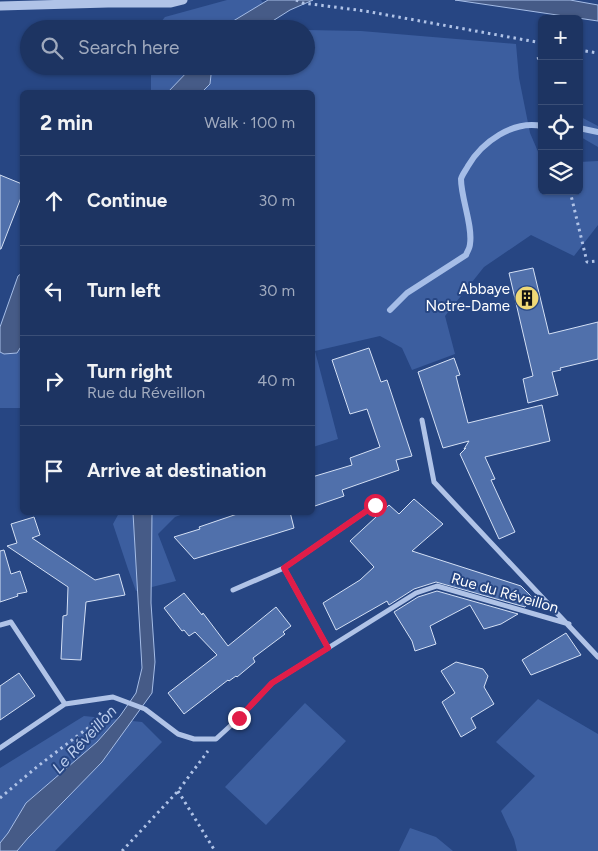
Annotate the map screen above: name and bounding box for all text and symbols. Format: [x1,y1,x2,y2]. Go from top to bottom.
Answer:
map controls [538,15,583,195]
button: + [538,15,583,60]
search box [20,20,315,75]
icon: search [38,34,66,62]
text: Search here [78,36,180,59]
button: − [538,60,583,105]
button: locate [538,105,583,150]
text: 2 min [40,110,93,135]
text: Walk · 100 m [204,113,295,132]
button: layers [538,150,583,195]
icon: ahead [40,187,68,215]
text: Continue [87,189,167,212]
text: 30 m [258,191,295,210]
icon: left [40,277,68,305]
text: Turn left [87,279,161,302]
place label: Abbaye Notre-Dame [426,280,510,315]
text: 30 m [258,281,295,300]
building icon: Abbaye Notre-Dame [514,285,540,311]
text: Turn right [87,360,173,383]
icon: right [40,367,68,395]
text: 40 m [257,371,295,390]
text: Rue du Réveillon [87,383,205,402]
icon: arrive [40,457,68,485]
text: Arrive at destination [87,459,266,482]
route start [364,494,387,517]
street label: Rue du Réveillon [449,569,561,617]
water label: Le Réveillon [48,701,121,777]
route end [228,707,251,730]

